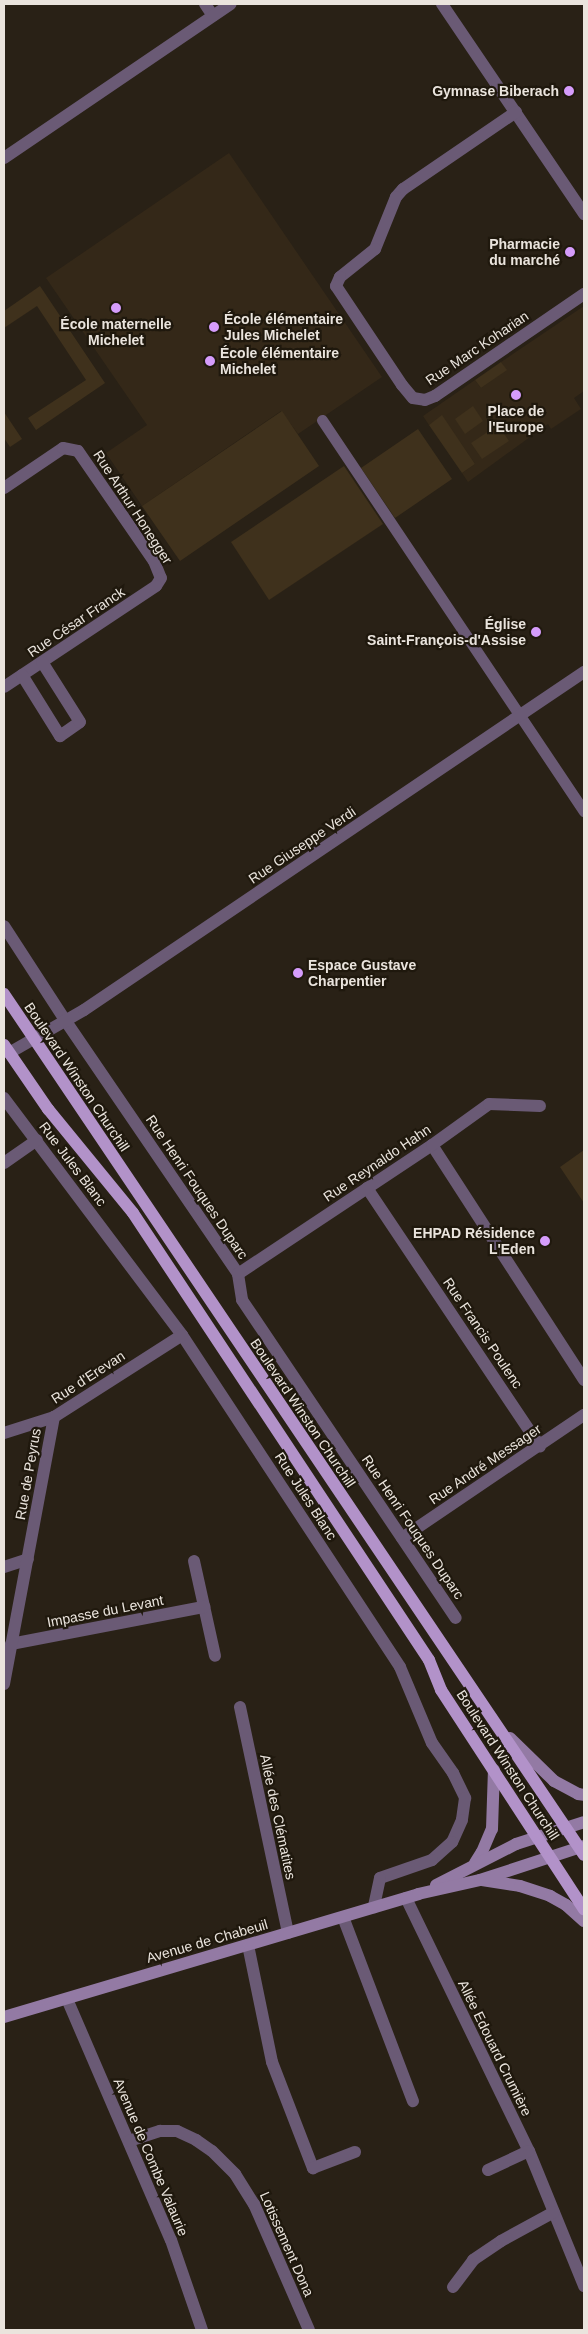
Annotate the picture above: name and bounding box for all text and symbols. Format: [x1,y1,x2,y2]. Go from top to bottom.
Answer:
place label: Gymnase Biberach [432,83,559,99]
marker: Gymnase Biberach [563,85,575,97]
place label: Pharmacie du marché [489,236,560,268]
marker: Pharmacie du marché [564,246,576,258]
marker: École maternelle Michelet [110,302,122,314]
street label: Rue Marc Koharian [422,307,532,389]
place label: École élémentaire Jules Michelet [224,311,343,344]
place label: École maternelle Michelet [60,316,172,348]
marker: École élémentaire Jules Michelet [208,321,220,333]
place label: École élémentaire Michelet [220,345,339,378]
marker: École élémentaire Michelet [204,355,216,367]
marker: Place de l'Europe [510,389,522,401]
place label: Place de l'Europe [488,403,544,436]
street label: Rue Arthur Honegger [90,447,176,567]
street label: Rue César Franck [24,583,128,661]
place label: Église Saint-François-d'Assise [367,616,526,648]
marker: Église Saint-François-d'Assise [530,626,542,638]
street label: Rue Giuseppe Verdi [245,803,359,887]
place label: Espace Gustave Charpentier [308,957,416,990]
marker: Espace Gustave Charpentier [292,967,304,979]
street label: Boulevard Winston Churchill [21,999,133,1155]
street label: Rue Henri Fouques Duparc [142,1112,252,1262]
street label: Rue Jules Blanc [36,1119,110,1209]
street label: Rue Reynaldo Hahn [320,1121,434,1205]
place label: EHPAD Résidence L'Eden [413,1225,535,1258]
marker: EHPAD Résidence L'Eden [539,1235,551,1247]
street label: Rue Francis Poulenc [440,1274,526,1392]
street label: Boulevard Winston Churchill [247,1335,359,1491]
street label: Rue d'Erevan [48,1347,128,1407]
street label: Rue André Messager [425,1420,545,1508]
street label: Rue de Peyrus [12,1427,44,1521]
street label: Rue Jules Blanc [271,1449,341,1543]
street label: Rue Henri Fouques Duparc [358,1452,468,1602]
street label: Impasse du Levant [45,1591,165,1631]
street label: Boulevard Winston Churchill [453,1687,563,1843]
street label: Allée des Clématites [257,1753,299,1881]
street label: Avenue de Chabeuil [144,1916,270,1966]
street label: Allée Edouard Crumière [455,1977,535,2119]
street label: Avenue de Combe Valaurie [110,2076,192,2238]
street label: Lotissement Dona [256,2189,318,2299]

